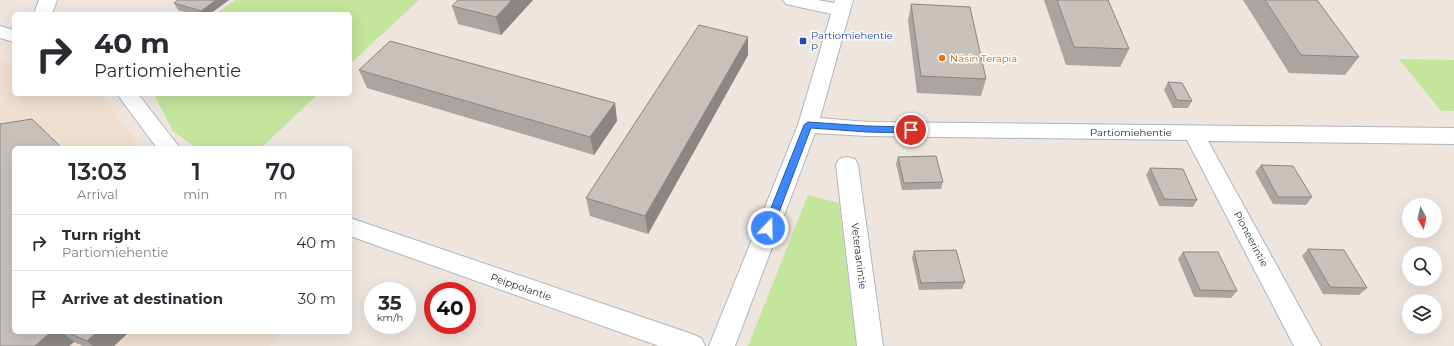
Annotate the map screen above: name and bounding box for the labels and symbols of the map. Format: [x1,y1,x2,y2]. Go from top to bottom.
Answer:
place label: Partiomiehentie P [811,29,893,54]
marker: Partiomiehentie P [798,36,808,46]
place label: Näsin Terapia [950,52,1017,65]
marker: Näsin Terapia [937,53,947,63]
pin [894,113,928,147]
street label: Partiomiehentie [1090,126,1172,139]
north arrow [1402,198,1442,238]
position arrow [747,207,789,249]
street label: Pioneerintie [1231,209,1271,269]
street label: Veteraanintie [848,222,870,290]
street label: Peippolantie [489,270,553,304]
speed limit sign: 40 [424,282,476,334]

